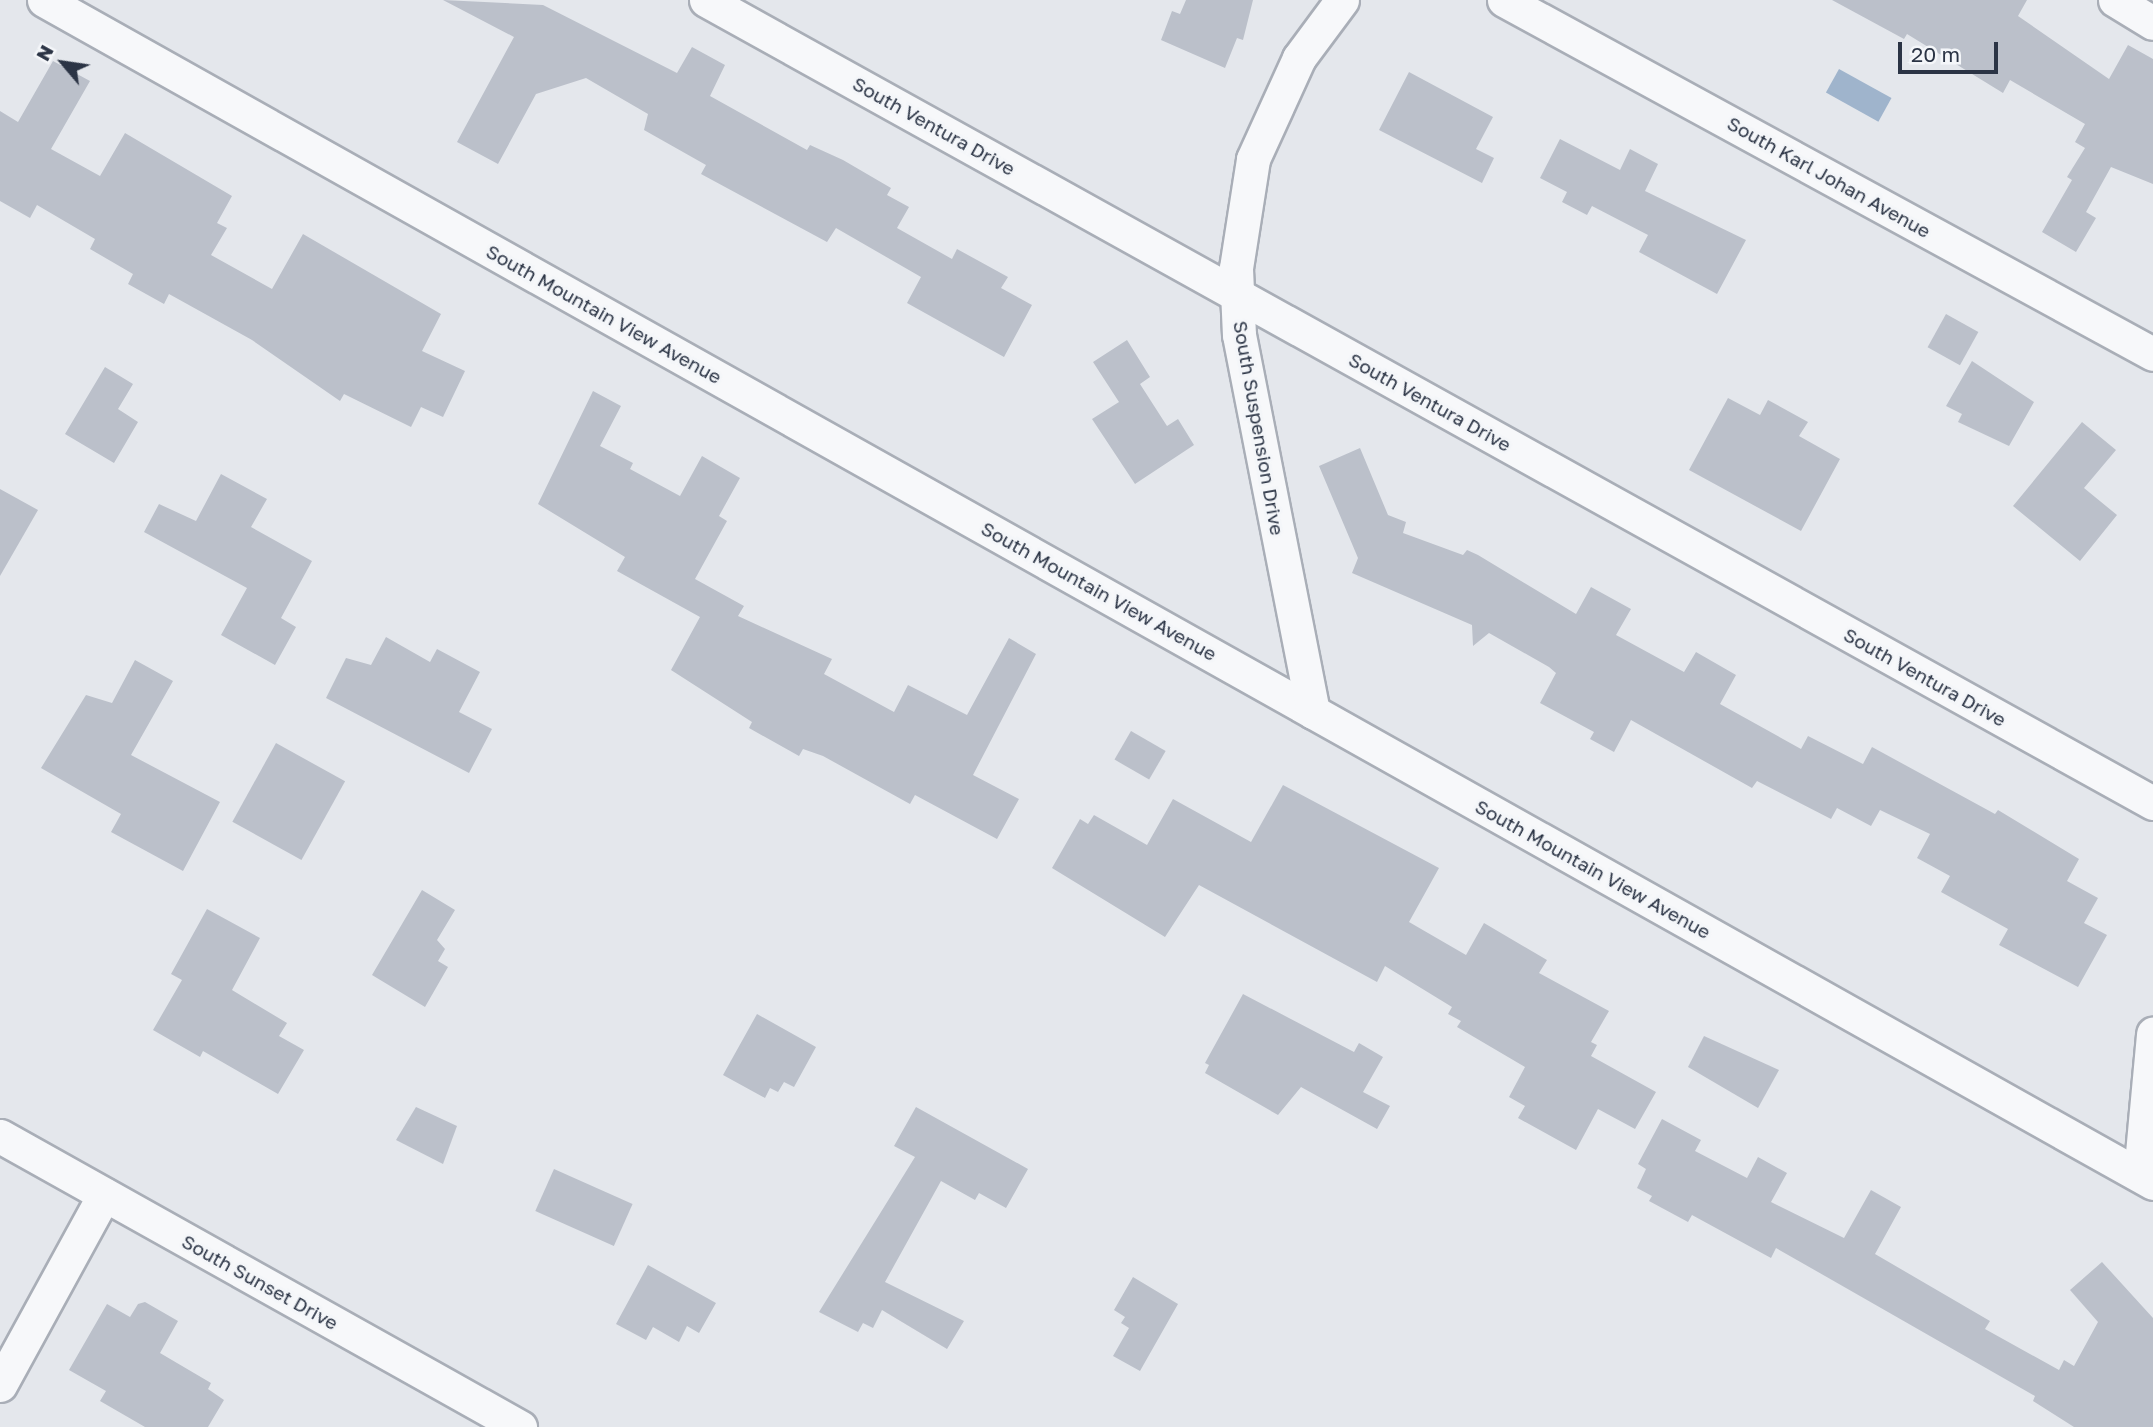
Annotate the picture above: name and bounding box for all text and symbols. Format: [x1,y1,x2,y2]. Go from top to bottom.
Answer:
north arrow [28,28,98,98]
scale bar [1901,28,2001,72]
text: N [31,41,58,64]
text: 20 m [1911,41,1960,67]
street label: South Ventura Drive [849,72,1019,180]
street label: South Karl Johan Avenue [1723,112,1935,242]
street label: South Mountain View Avenue [482,240,726,388]
street label: South Suspension Drive [1229,319,1289,537]
street label: South Ventura Drive [1345,348,1515,456]
street label: South Mountain View Avenue [977,517,1221,665]
street label: South Ventura Drive [1840,623,2010,731]
street label: South Mountain View Avenue [1471,795,1715,943]
street label: South Sunset Drive [178,1230,342,1334]

